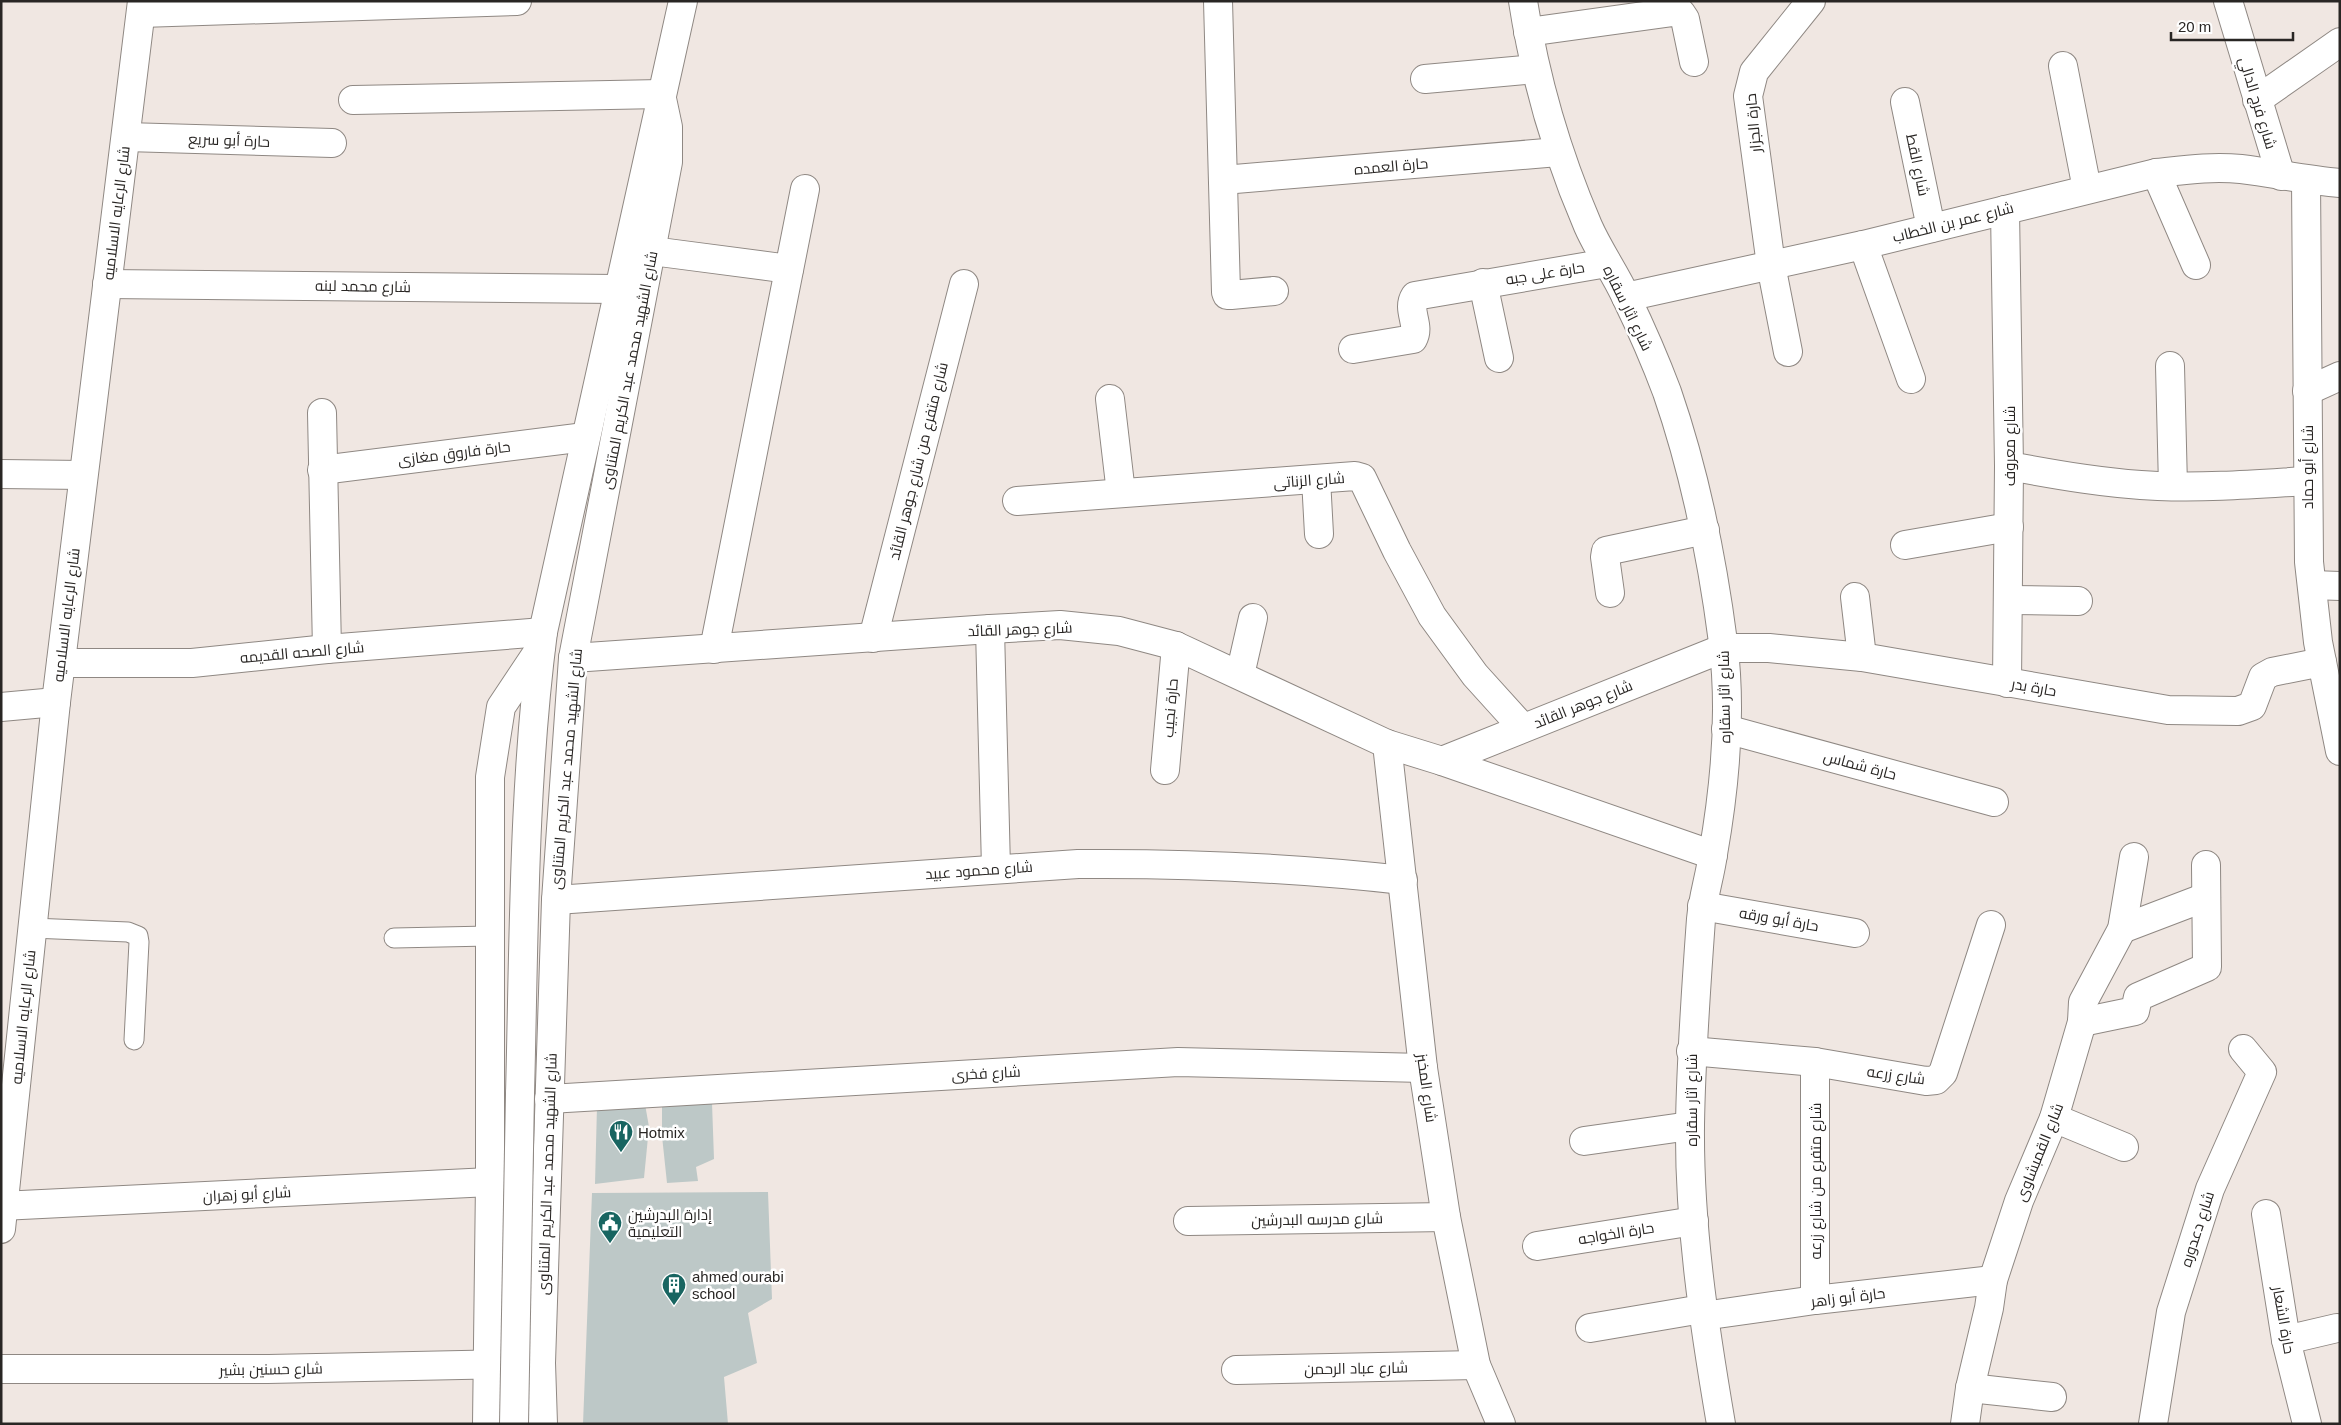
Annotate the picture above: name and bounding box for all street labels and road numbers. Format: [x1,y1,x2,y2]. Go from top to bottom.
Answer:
street label: شارع فرج الدالي [2232,55,2280,152]
street label: حارة الجزار [1742,93,1765,154]
street label: حارة أبو سريع [188,129,270,153]
street label: شارع القط [1900,132,1933,198]
street label: شارع الرعايه الاسلاميه [99,145,136,281]
street label: حارة العمده [1353,154,1429,179]
street label: شارع عمر بن الخطاب [1891,199,2016,248]
street label: شارع الشهيد محمد عبد الكريم المتناوى [598,250,663,491]
street label: حارة على جبه [1504,258,1586,290]
street label: شارع اثار سقاره [1597,263,1656,355]
street label: شارع محمد لبنه [315,277,411,298]
street label: شارع متفرع من شارع جوهر القائد [885,360,954,562]
street label: شارع معروف [2001,406,2021,486]
street label: شارع أبو حماد [2298,425,2319,509]
street label: حارة فاروق مغازى [397,438,512,470]
street label: شارع الزناتى [1273,469,1346,494]
street label: شارع الرعايه الاسلاميه [49,547,86,683]
street label: شارع جوهر القائد [967,619,1073,642]
street label: شارع الصحه القديمه [239,638,365,669]
street label: شارع الشهيد محمد عبد الكريم المتناوى [547,648,588,891]
street label: شارع اثار سقاره [1715,650,1736,744]
street label: حارة بدر [2009,674,2058,700]
street label: شارع جوهر القائد [1531,676,1636,734]
street label: حارة نجيب [1159,678,1182,738]
street label: حارة شماس [1821,747,1898,785]
street label: شارع محمود عبيد [925,858,1034,885]
street label: حارة أبو ورقه [1738,903,1820,935]
street label: شارع الرعايه الاسلاميه [7,949,41,1085]
street label: شارع المخبز [1411,1051,1440,1124]
street label: شارع الشهيد محمد عبد الكريم المتناوى [534,1053,563,1295]
street label: شارع اثار سقاره [1683,1054,1703,1146]
street label: شارع زرعه [1865,1062,1926,1090]
street label: شارع فخرى [951,1063,1021,1086]
street label: شارع القمبشاوى [2012,1100,2069,1205]
street label: شارع متفرع من شارع زرعه [1807,1103,1827,1259]
street label: شارع أبو زهران [202,1182,292,1208]
street label: شارع دعدوره [2177,1189,2220,1270]
street label: شارع مدرسه البدرشين [1251,1209,1383,1232]
street label: حارة الخواجه [1577,1219,1655,1248]
street label: حارة أبو زاهر [1809,1283,1886,1311]
street label: حارة الشعار [2269,1284,2298,1355]
street label: شارع عباد الرحمن [1304,1359,1408,1380]
street label: شارع حسنين بشير [218,1360,323,1381]

